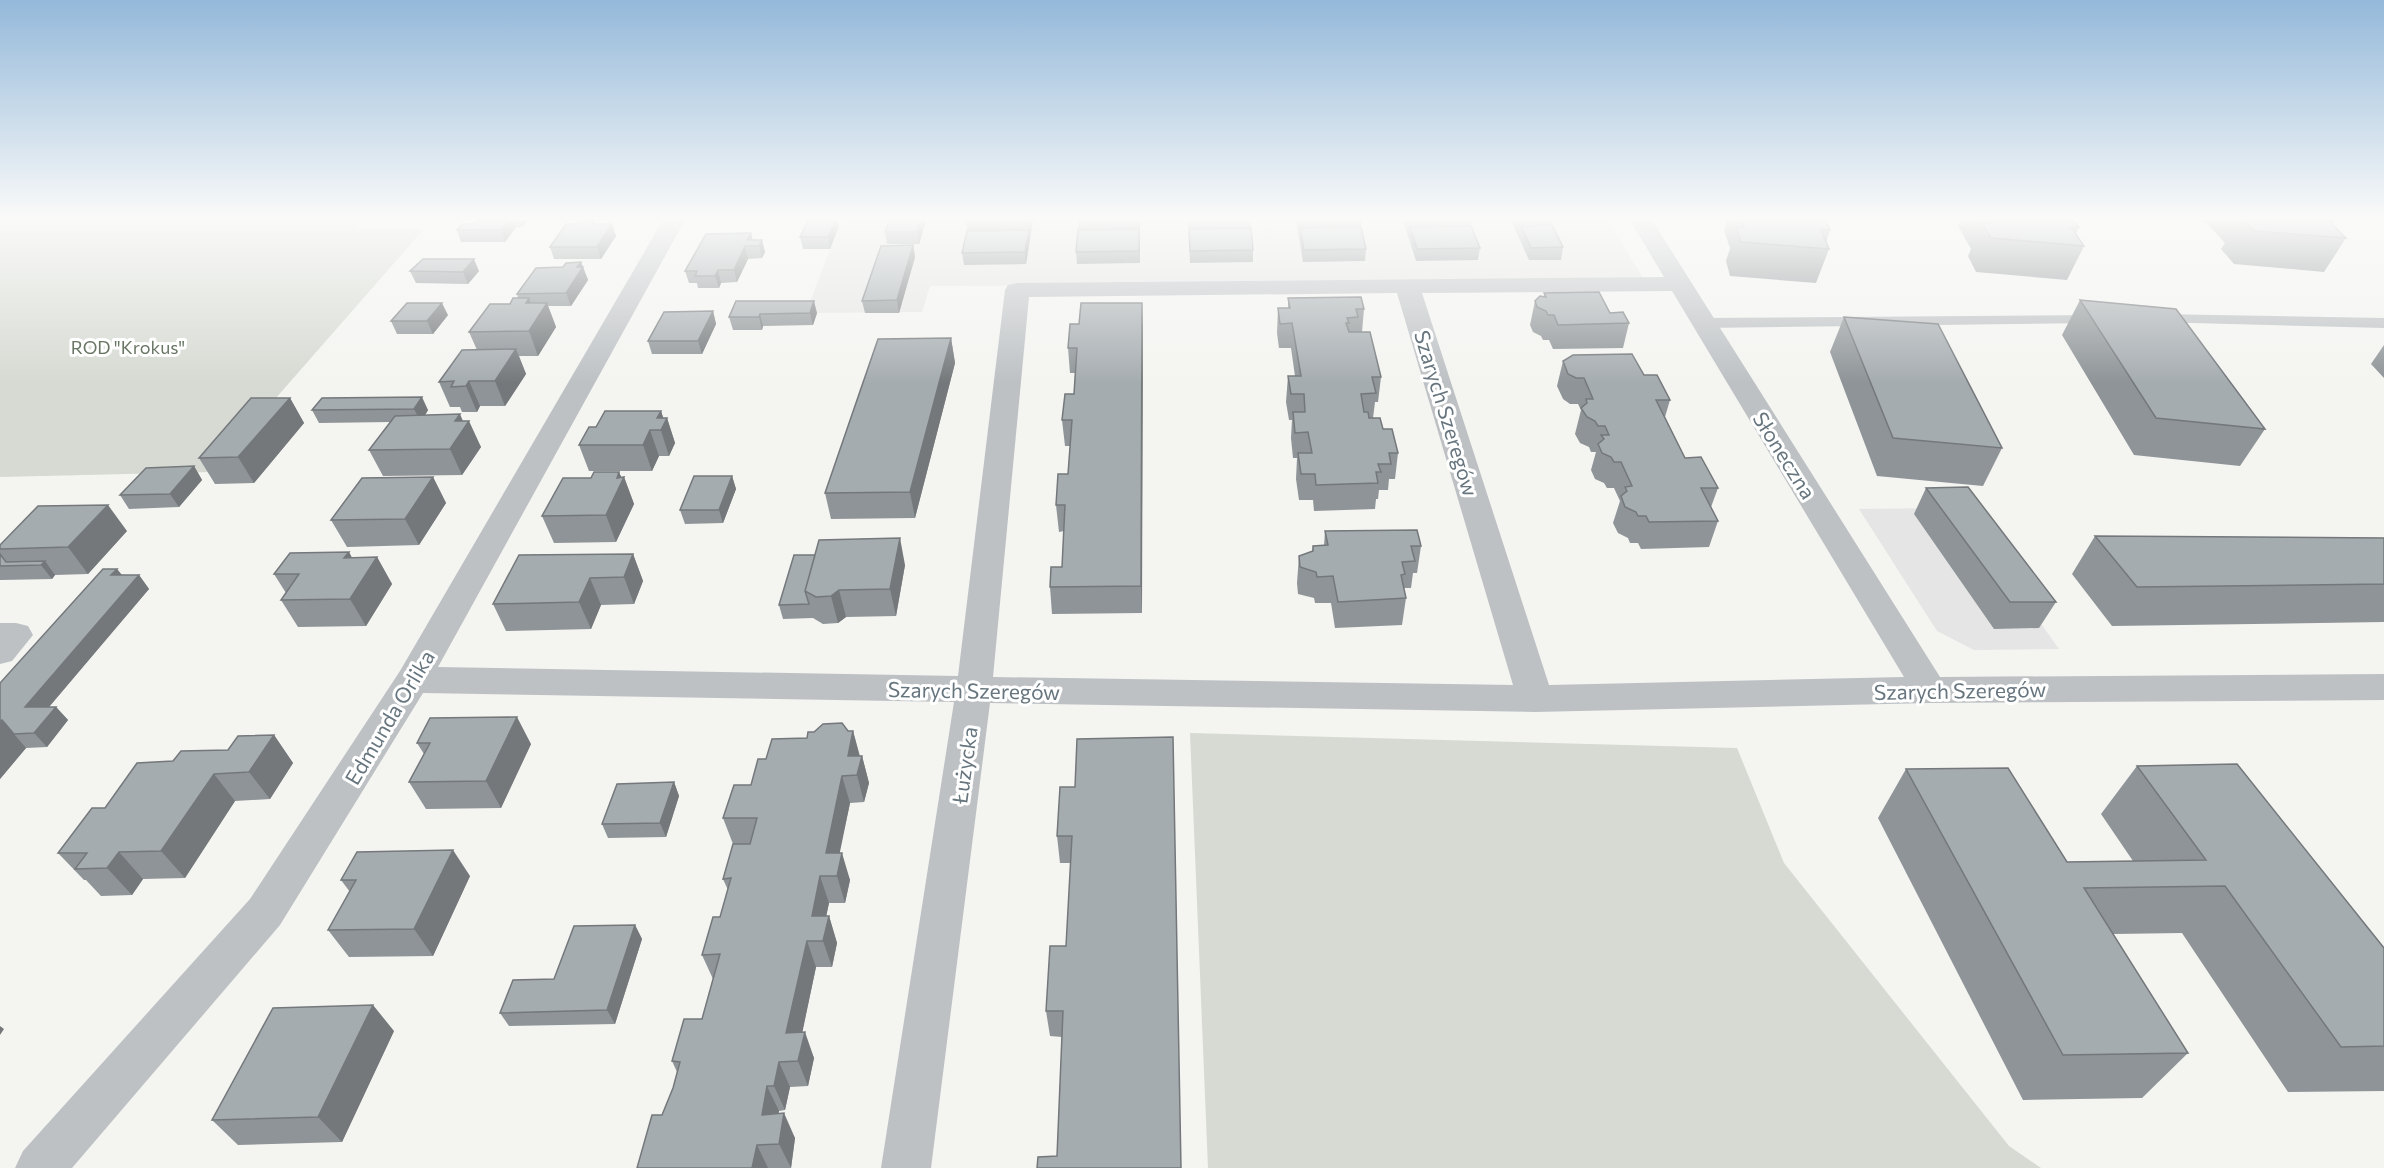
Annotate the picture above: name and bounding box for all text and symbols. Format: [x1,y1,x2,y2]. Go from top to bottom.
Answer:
street label: Szarych Szeregów [1410,327,1484,499]
park label: ROD "Krokus" [71,336,185,358]
street label: Słoneczna [1748,407,1822,503]
street label: Edmunda Orlika [339,645,439,789]
street label: Szarych Szeregów [888,676,1060,704]
street label: Szarych Szeregów [1874,676,2046,704]
street label: Łużycka [946,725,982,806]

